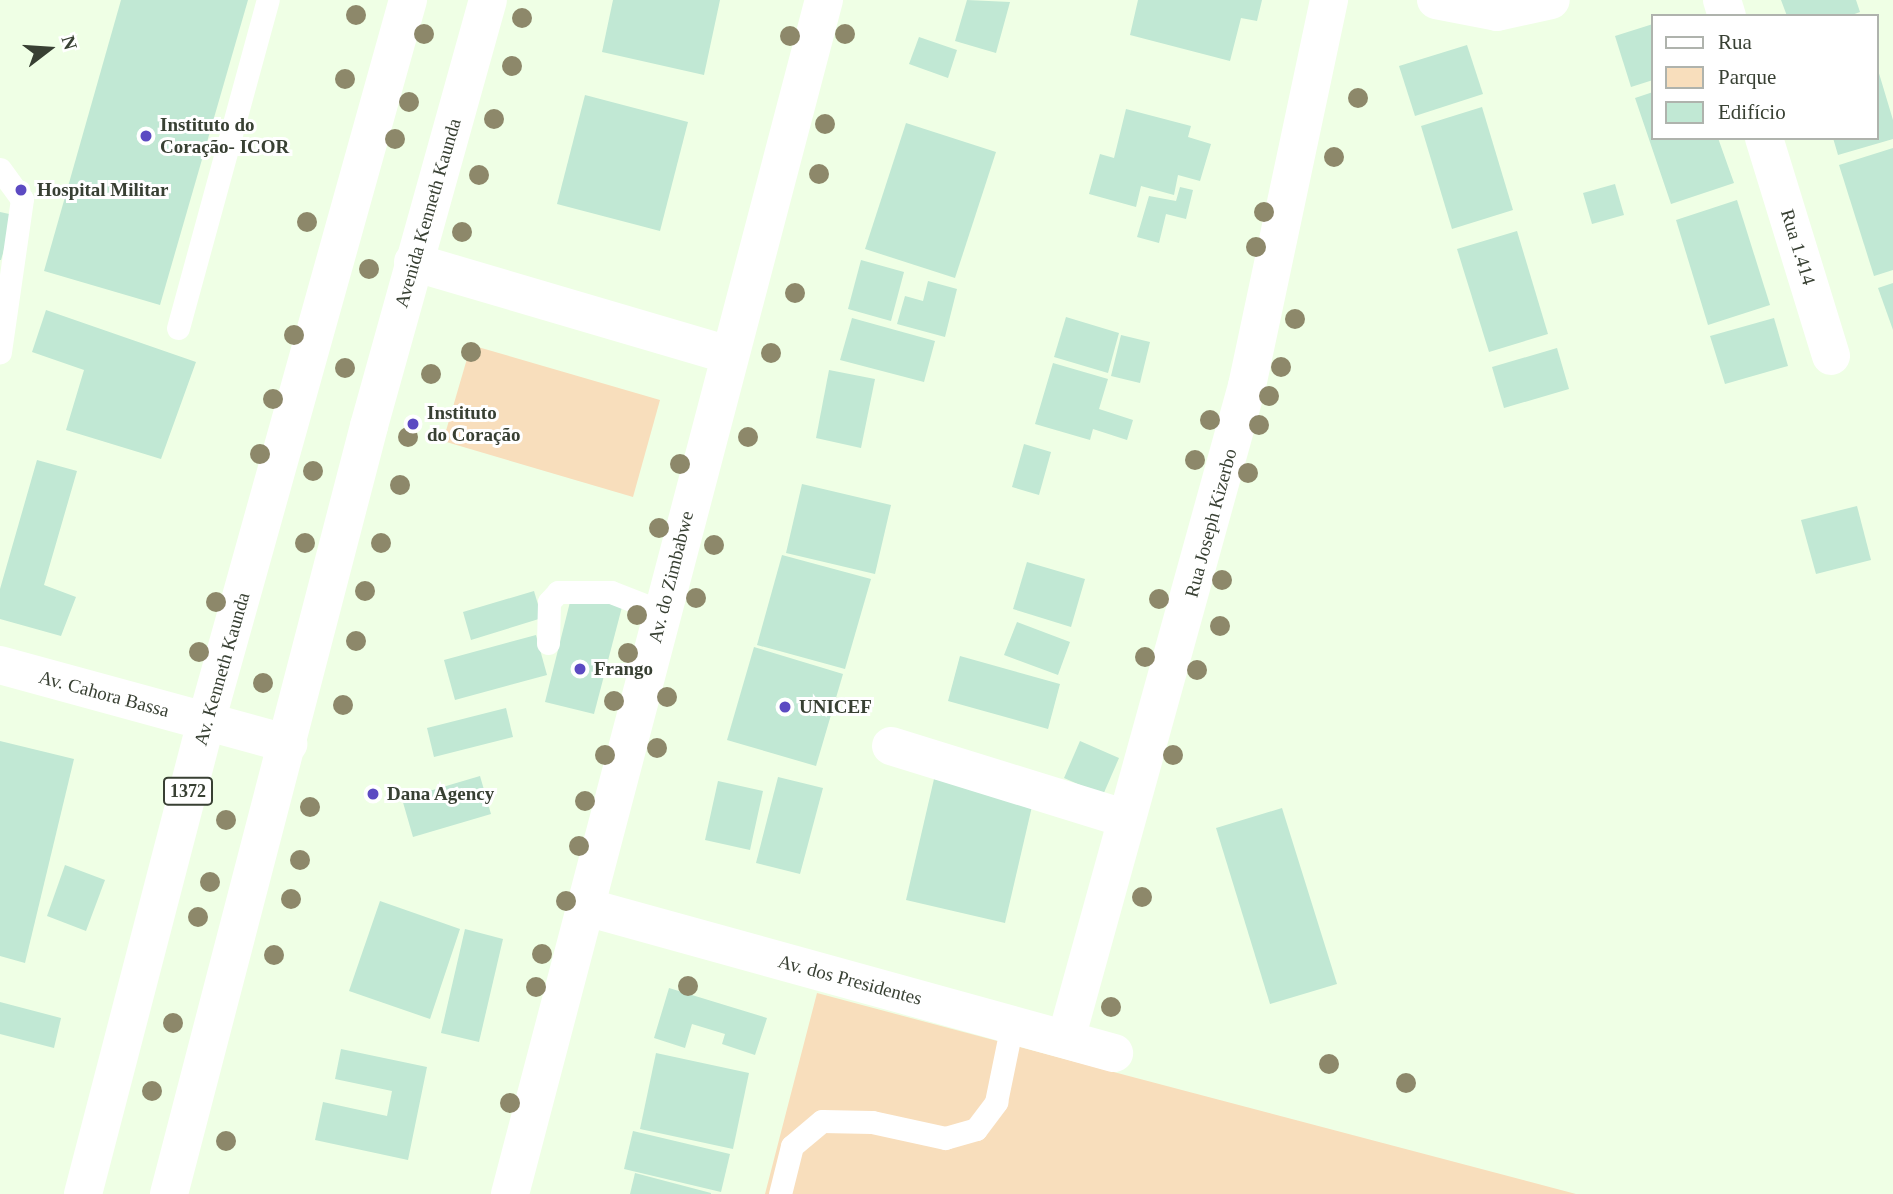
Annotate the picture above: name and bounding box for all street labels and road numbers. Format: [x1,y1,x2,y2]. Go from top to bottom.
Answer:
street label: Avenida Kenneth Kaunda [390,116,466,310]
street label: Rua 1.414 [1776,206,1820,288]
street label: Rua Joseph Kizerbo [1180,446,1242,600]
street label: Av. do Zimbabwe [644,509,698,645]
street label: Av. Kenneth Kaunda [189,590,255,748]
street label: Av. Cahora Bassa [36,666,172,722]
road number: 1372 [162,776,214,806]
street label: Av. dos Presidentes [776,950,924,1010]

